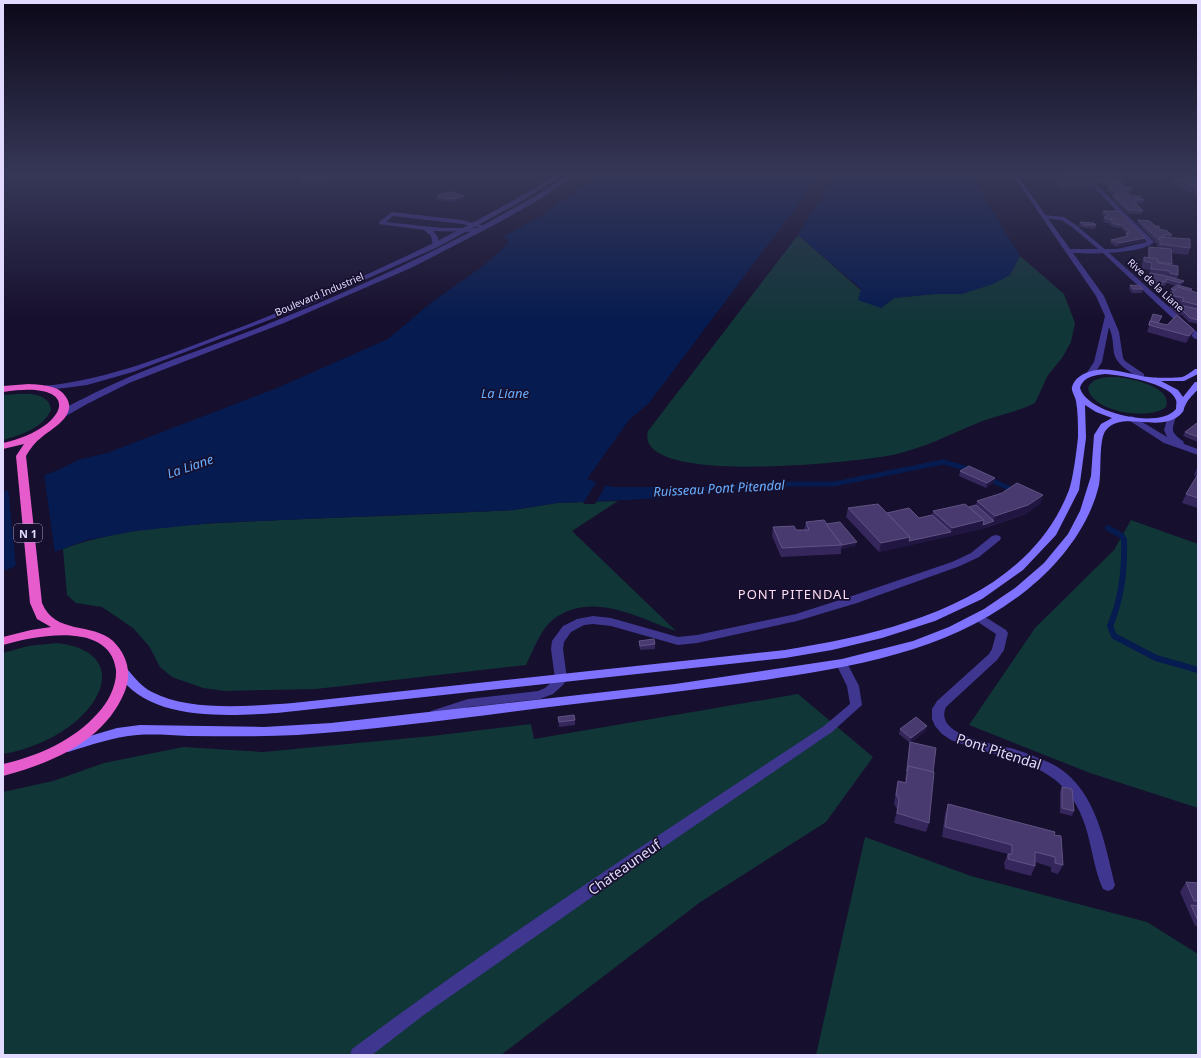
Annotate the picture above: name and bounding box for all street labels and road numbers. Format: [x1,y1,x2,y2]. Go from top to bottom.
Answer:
street label: Rive de la Liane [1125,255,1188,315]
street label: Boulevard Industriel [272,269,366,319]
road number: N 1 [14,524,42,542]
street label: Pont Pitendal [954,728,1044,774]
street label: Chateauneuf [584,834,665,899]

